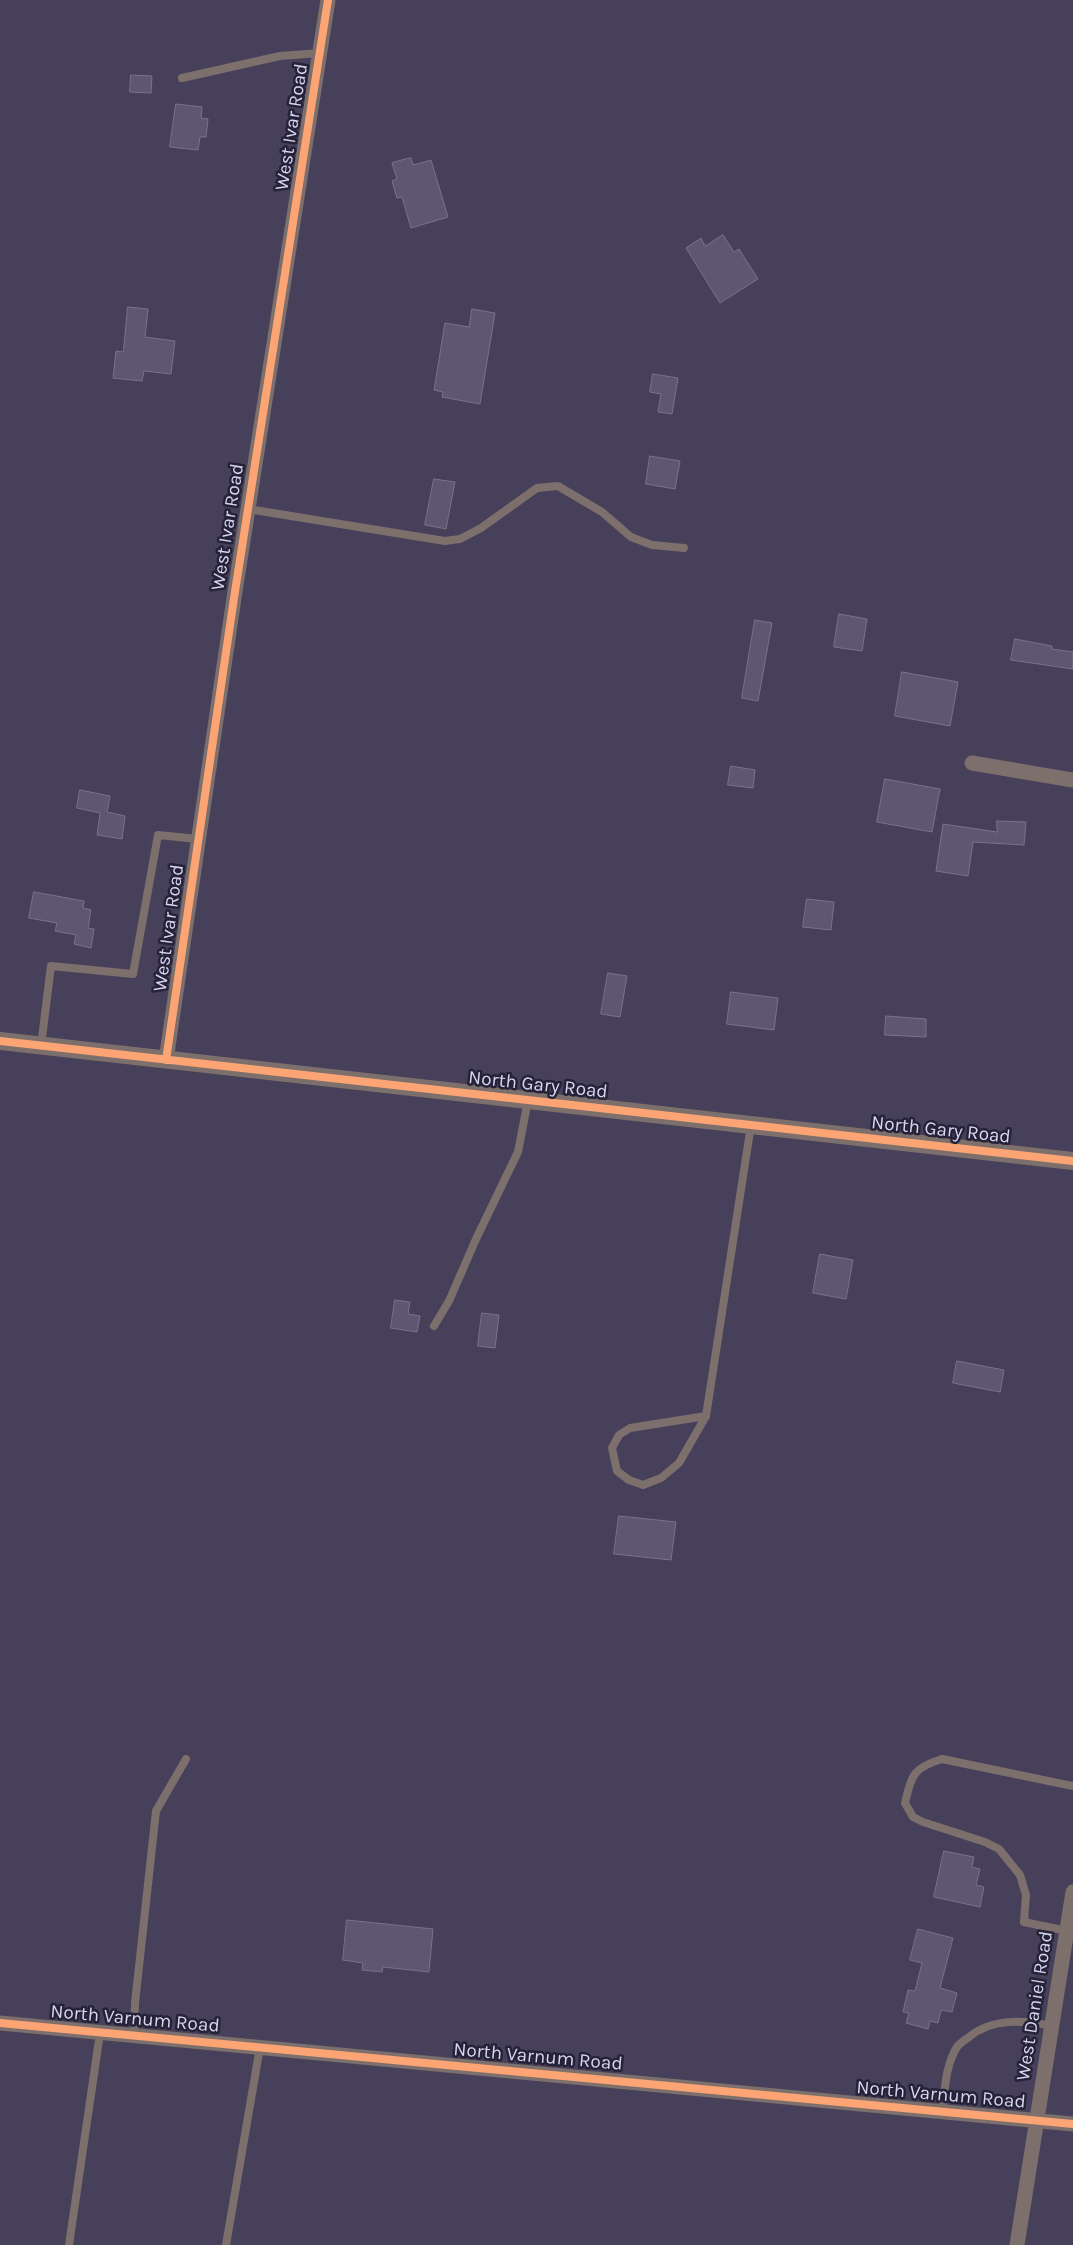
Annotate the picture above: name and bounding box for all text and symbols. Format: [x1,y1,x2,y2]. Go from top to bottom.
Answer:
street label: West Ivar Road [271,62,313,192]
street label: West Ivar Road [207,462,249,592]
street label: West Ivar Road [149,863,189,993]
street label: North Gary Road [467,1066,609,1104]
street label: North Gary Road [870,1111,1012,1149]
street label: West Daniel Road [1012,1930,1058,2082]
street label: North Varnum Road [49,2000,221,2038]
street label: North Varnum Road [452,2038,624,2076]
street label: North Varnum Road [855,2076,1027,2114]

